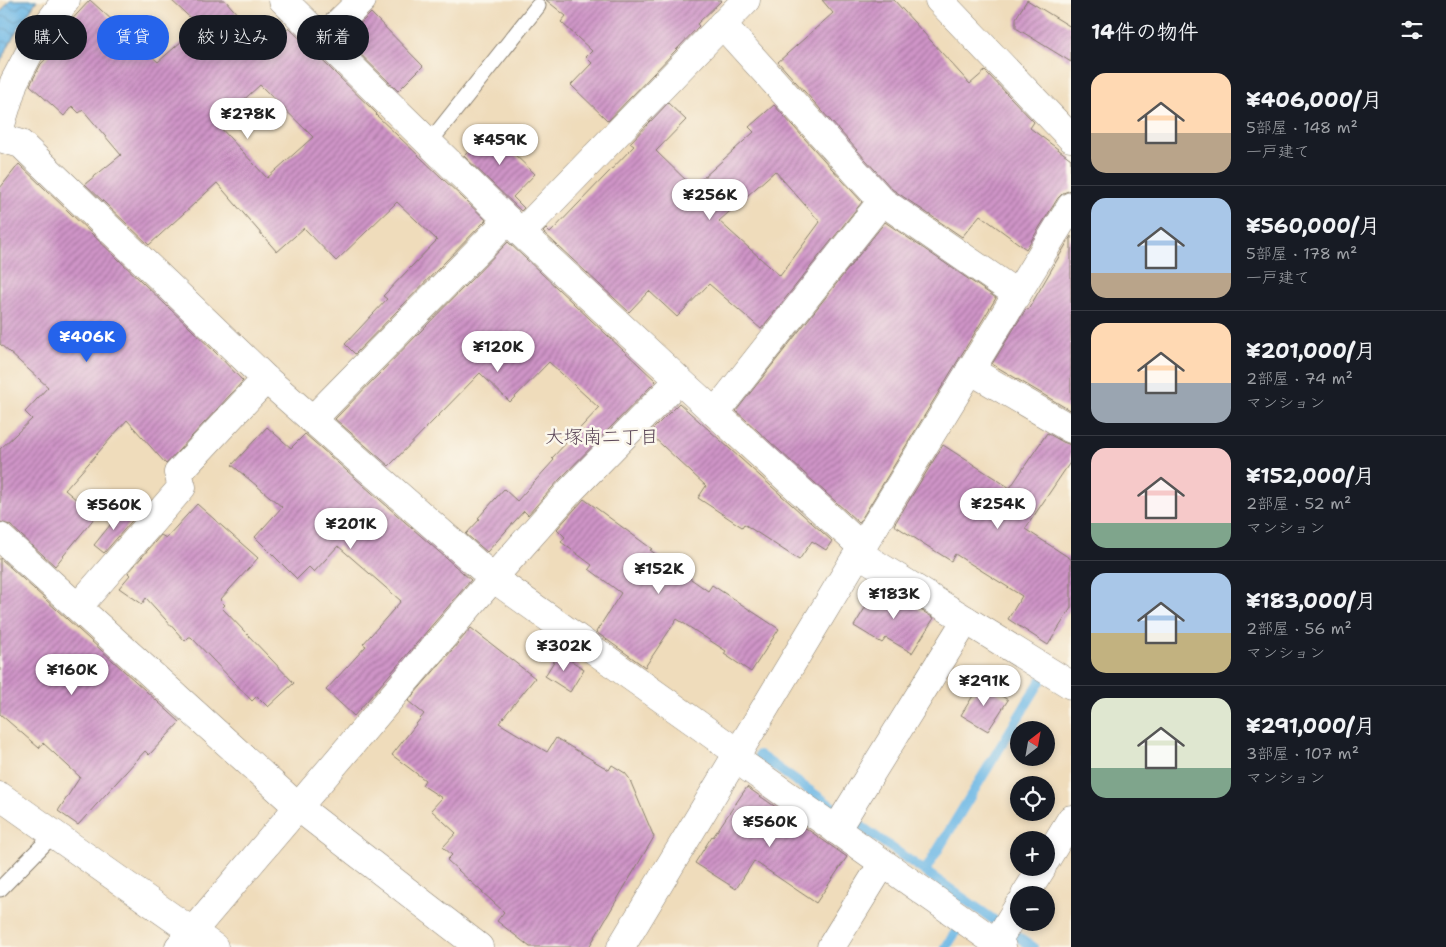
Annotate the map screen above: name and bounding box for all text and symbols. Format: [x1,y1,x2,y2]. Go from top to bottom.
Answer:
chip: 購入 [15,15,87,60]
chip: 賃貸 [97,15,169,60]
chip: 絞り込み [179,15,287,60]
chip: 新着 [297,15,369,60]
icon: filters [1398,16,1426,44]
text: 14件の物件 [1091,18,1199,46]
text: ¥406,000/月 [1246,86,1382,114]
icon: home [1131,93,1191,153]
pin: ¥278K [213,98,283,140]
text: ¥278K [221,103,275,124]
text: 5部屋 · 148 m² [1246,117,1358,138]
pin: ¥459K [465,124,535,166]
text: ¥459K [473,129,527,150]
text: 一戸建て [1246,141,1310,162]
pin: ¥256K [675,178,745,221]
text: ¥256K [683,184,737,205]
text: ¥560,000/月 [1246,212,1380,240]
icon: home [1131,218,1191,278]
text: 5部屋 · 178 m² [1246,243,1357,264]
text: 一戸建て [1246,267,1310,288]
pin: ¥406K [52,320,122,363]
text: ¥406K [59,326,115,347]
pin: ¥120K [463,330,533,373]
text: ¥120K [473,336,523,357]
text: ¥201,000/月 [1246,337,1376,365]
icon: home [1131,343,1191,403]
text: 2部屋 · 74 m² [1246,368,1353,389]
text: マンション [1246,392,1325,413]
district label: 大塚南二丁目 [545,424,659,449]
text: ¥152,000/月 [1246,462,1375,490]
icon: home [1131,468,1191,528]
pin: ¥560K [79,488,149,531]
pin: ¥254K [963,488,1033,530]
text: ¥254K [971,493,1025,514]
text: 2部屋 · 52 m² [1246,493,1351,514]
text: ¥560K [87,494,141,515]
pin: ¥201K [316,508,386,550]
text: ¥201K [325,513,377,534]
text: マンション [1246,517,1325,538]
pin: ¥152K [624,552,694,595]
text: ¥152K [634,558,684,579]
pin: ¥183K [859,578,929,620]
text: ¥183K [868,583,920,604]
text: ¥183,000/月 [1246,587,1376,615]
icon: home [1131,593,1191,653]
text: 2部屋 · 56 m² [1246,618,1352,639]
pin: ¥302K [529,630,599,672]
text: ¥302K [537,635,592,656]
text: マンション [1246,642,1325,663]
pin: ¥160K [37,654,107,696]
text: ¥160K [47,659,97,680]
pin: ¥291K [949,664,1019,707]
text: ¥291K [959,670,1009,691]
text: ¥291,000/月 [1246,712,1375,740]
icon: home [1131,718,1191,778]
north arrow [1010,721,1055,766]
map controls [1010,721,1055,931]
text: 3部屋 · 107 m² [1246,743,1359,764]
text: マンション [1246,767,1325,788]
button: locate [1010,776,1055,821]
pin: ¥560K [735,806,805,848]
text: ¥560K [743,811,797,832]
button: + [1010,831,1055,876]
button: − [1010,886,1055,931]

